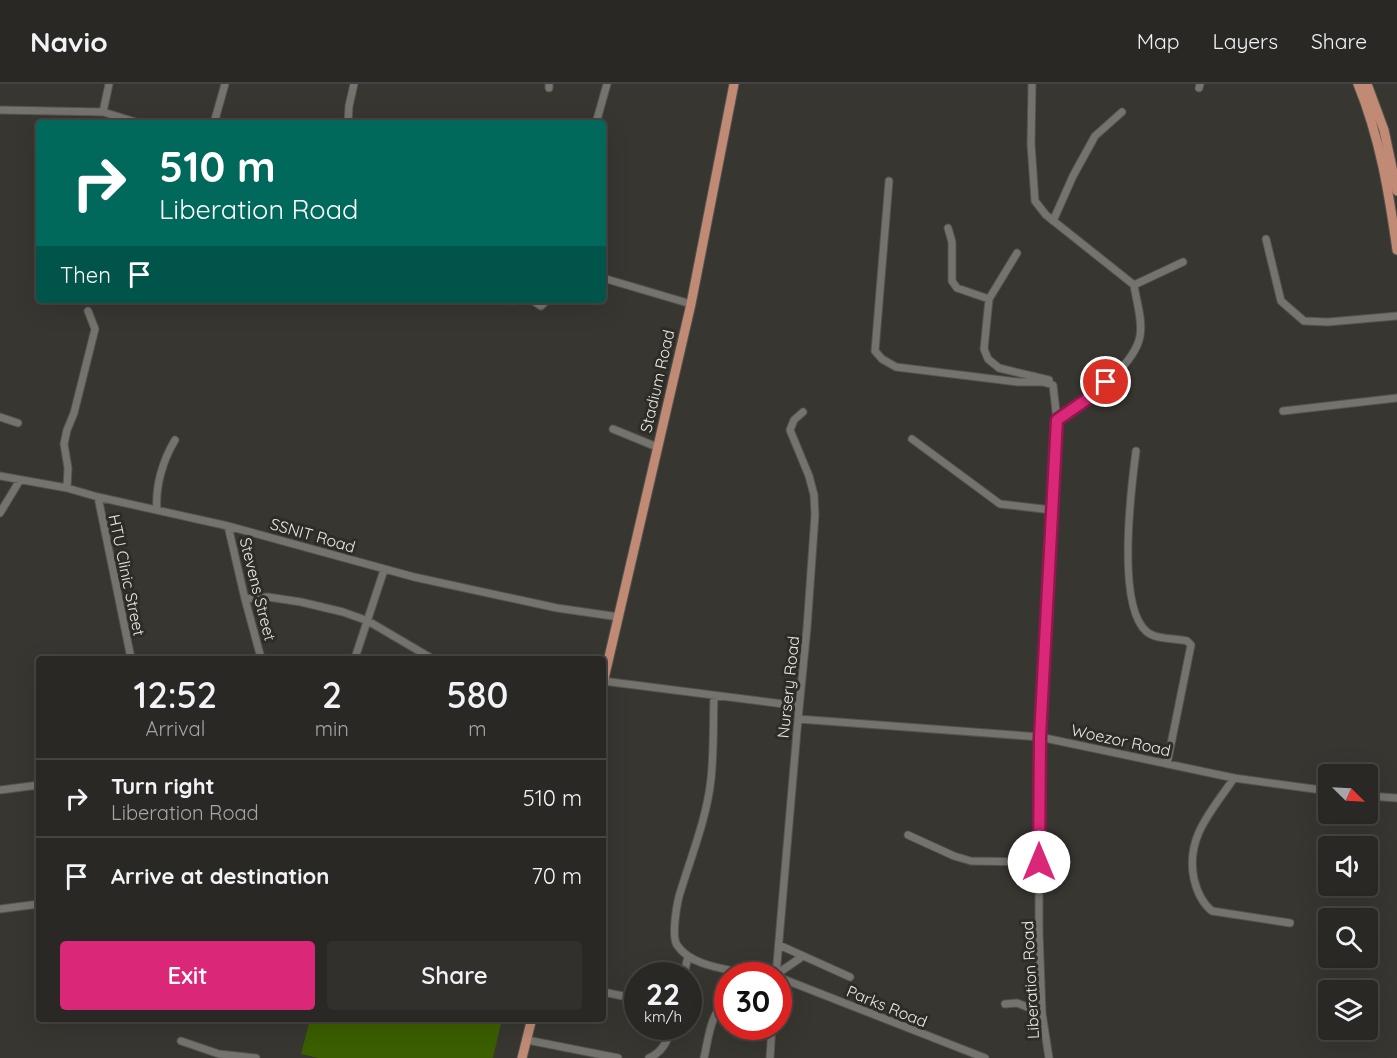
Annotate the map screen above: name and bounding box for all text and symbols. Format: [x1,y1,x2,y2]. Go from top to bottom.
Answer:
text: Navio [30,24,108,59]
text: Map [1137,28,1180,54]
text: Layers [1213,28,1278,54]
text: Share [1311,28,1367,54]
text: 510 m [159,140,276,193]
icon: right [60,144,138,222]
text: Liberation Road [159,192,358,226]
icon: arrive [123,258,156,291]
text: Then [60,261,111,289]
street label: Stadium Road [635,328,679,434]
pin [1080,356,1131,407]
icon: arrive [1089,365,1122,398]
street label: HTU Clinic Street [104,512,150,638]
street label: SSNIT Road [268,513,358,557]
street label: Stevens Street [236,535,280,643]
street label: Nursery Road [773,635,803,739]
text: 12:52 [134,672,217,717]
text: 2 [322,672,342,717]
text: 580 [446,672,508,717]
text: Arrival [145,716,205,741]
text: min [315,716,349,741]
text: m [468,716,487,741]
street label: Woezor Road [1069,720,1173,760]
north arrow [1318,764,1378,824]
map controls [1318,764,1378,1040]
text: Turn right [111,772,215,800]
icon: right [60,782,93,815]
text: 510 m [523,784,582,812]
text: Liberation Road [111,800,259,825]
position arrow [1007,830,1071,894]
button: sound [1318,836,1378,896]
icon: arrive [60,860,93,893]
text: Arrive at destination [111,862,329,890]
text: 70 m [532,862,582,890]
button: search [1318,908,1378,968]
street label: Liberation Road [1017,920,1043,1040]
button: Exit [60,941,315,1010]
button: Share [327,941,582,1010]
speed limit sign: 30 [714,962,792,1040]
text: 22 [646,975,680,1013]
button: layers [1318,980,1378,1040]
street label: Parks Road [844,981,930,1031]
text: km/h [644,1007,682,1026]

